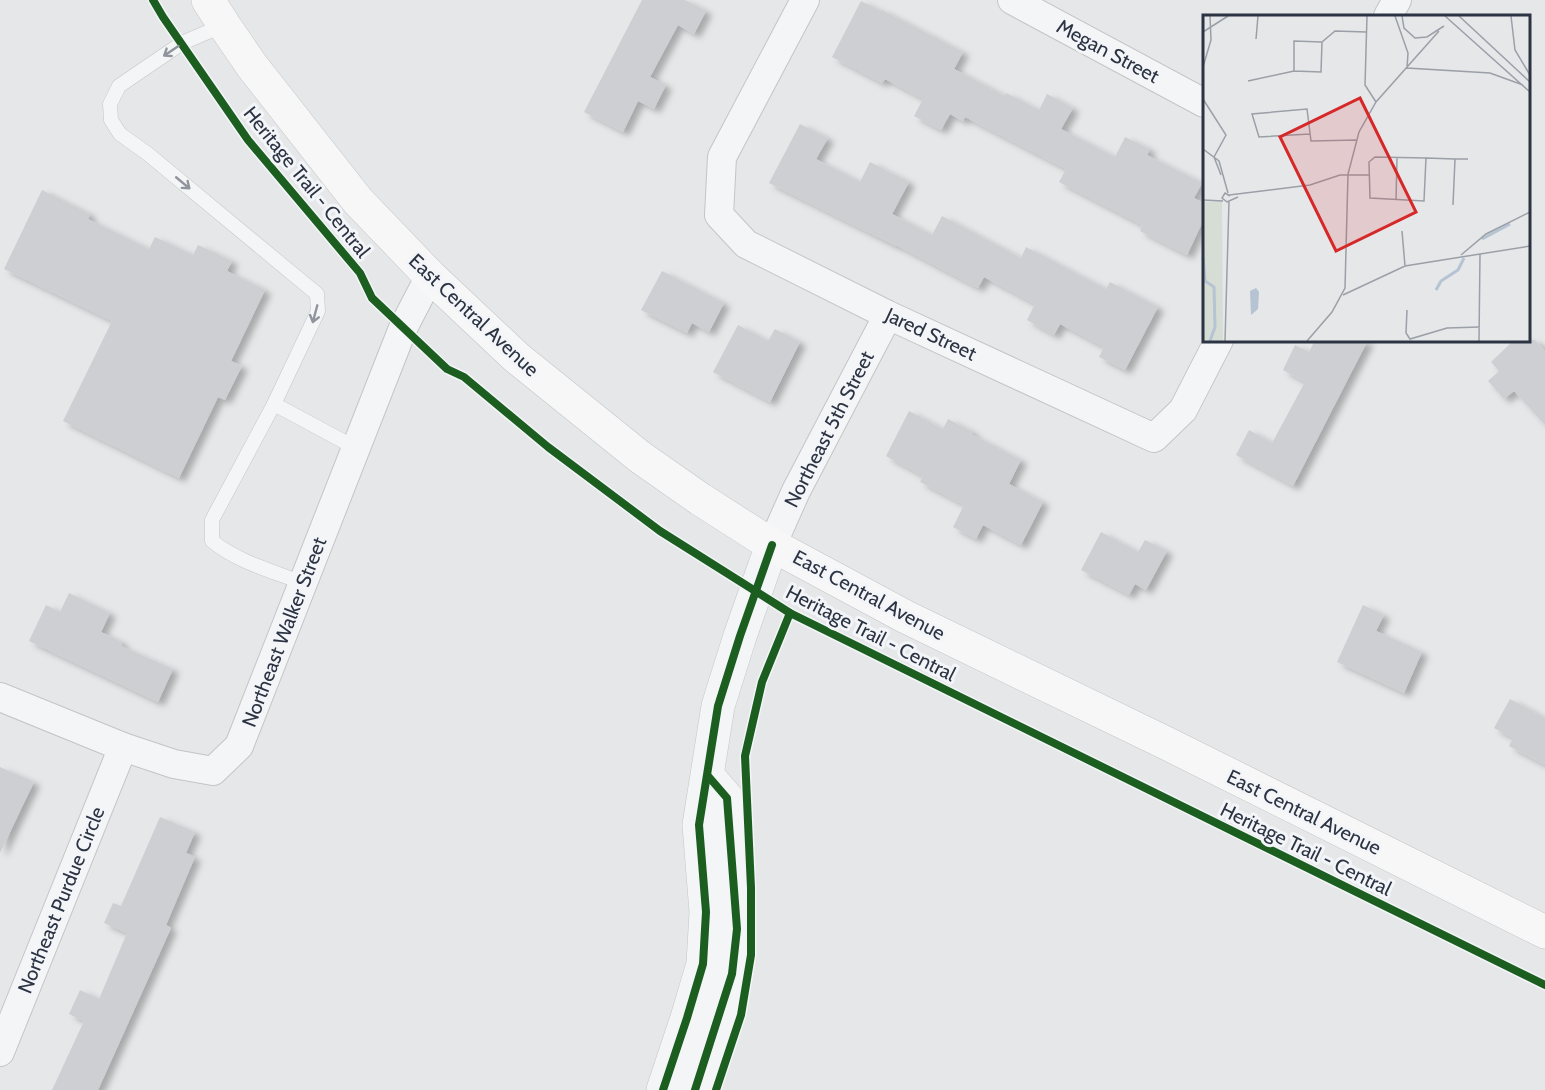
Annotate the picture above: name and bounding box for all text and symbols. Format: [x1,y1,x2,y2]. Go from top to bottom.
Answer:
street label: Megan Street [1053,14,1164,88]
inset map [1203,15,1530,342]
one-way arrow [163,45,180,57]
street label: Heritage Trail - Central [239,102,375,263]
one-way arrow [175,176,191,189]
street label: East Central Avenue [404,249,544,381]
street label: Jared Street [881,302,981,366]
one-way arrow [309,304,320,323]
street label: Northeast 5th Street [779,347,879,511]
street label: Northeast Walker Street [237,533,331,730]
street label: East Central Avenue [789,545,949,645]
street label: Heritage Trail - Central [782,580,960,686]
street label: East Central Avenue [1223,764,1385,860]
street label: Heritage Trail - Central [1217,797,1396,901]
street label: Northeast Purdue Circle [13,803,109,997]

